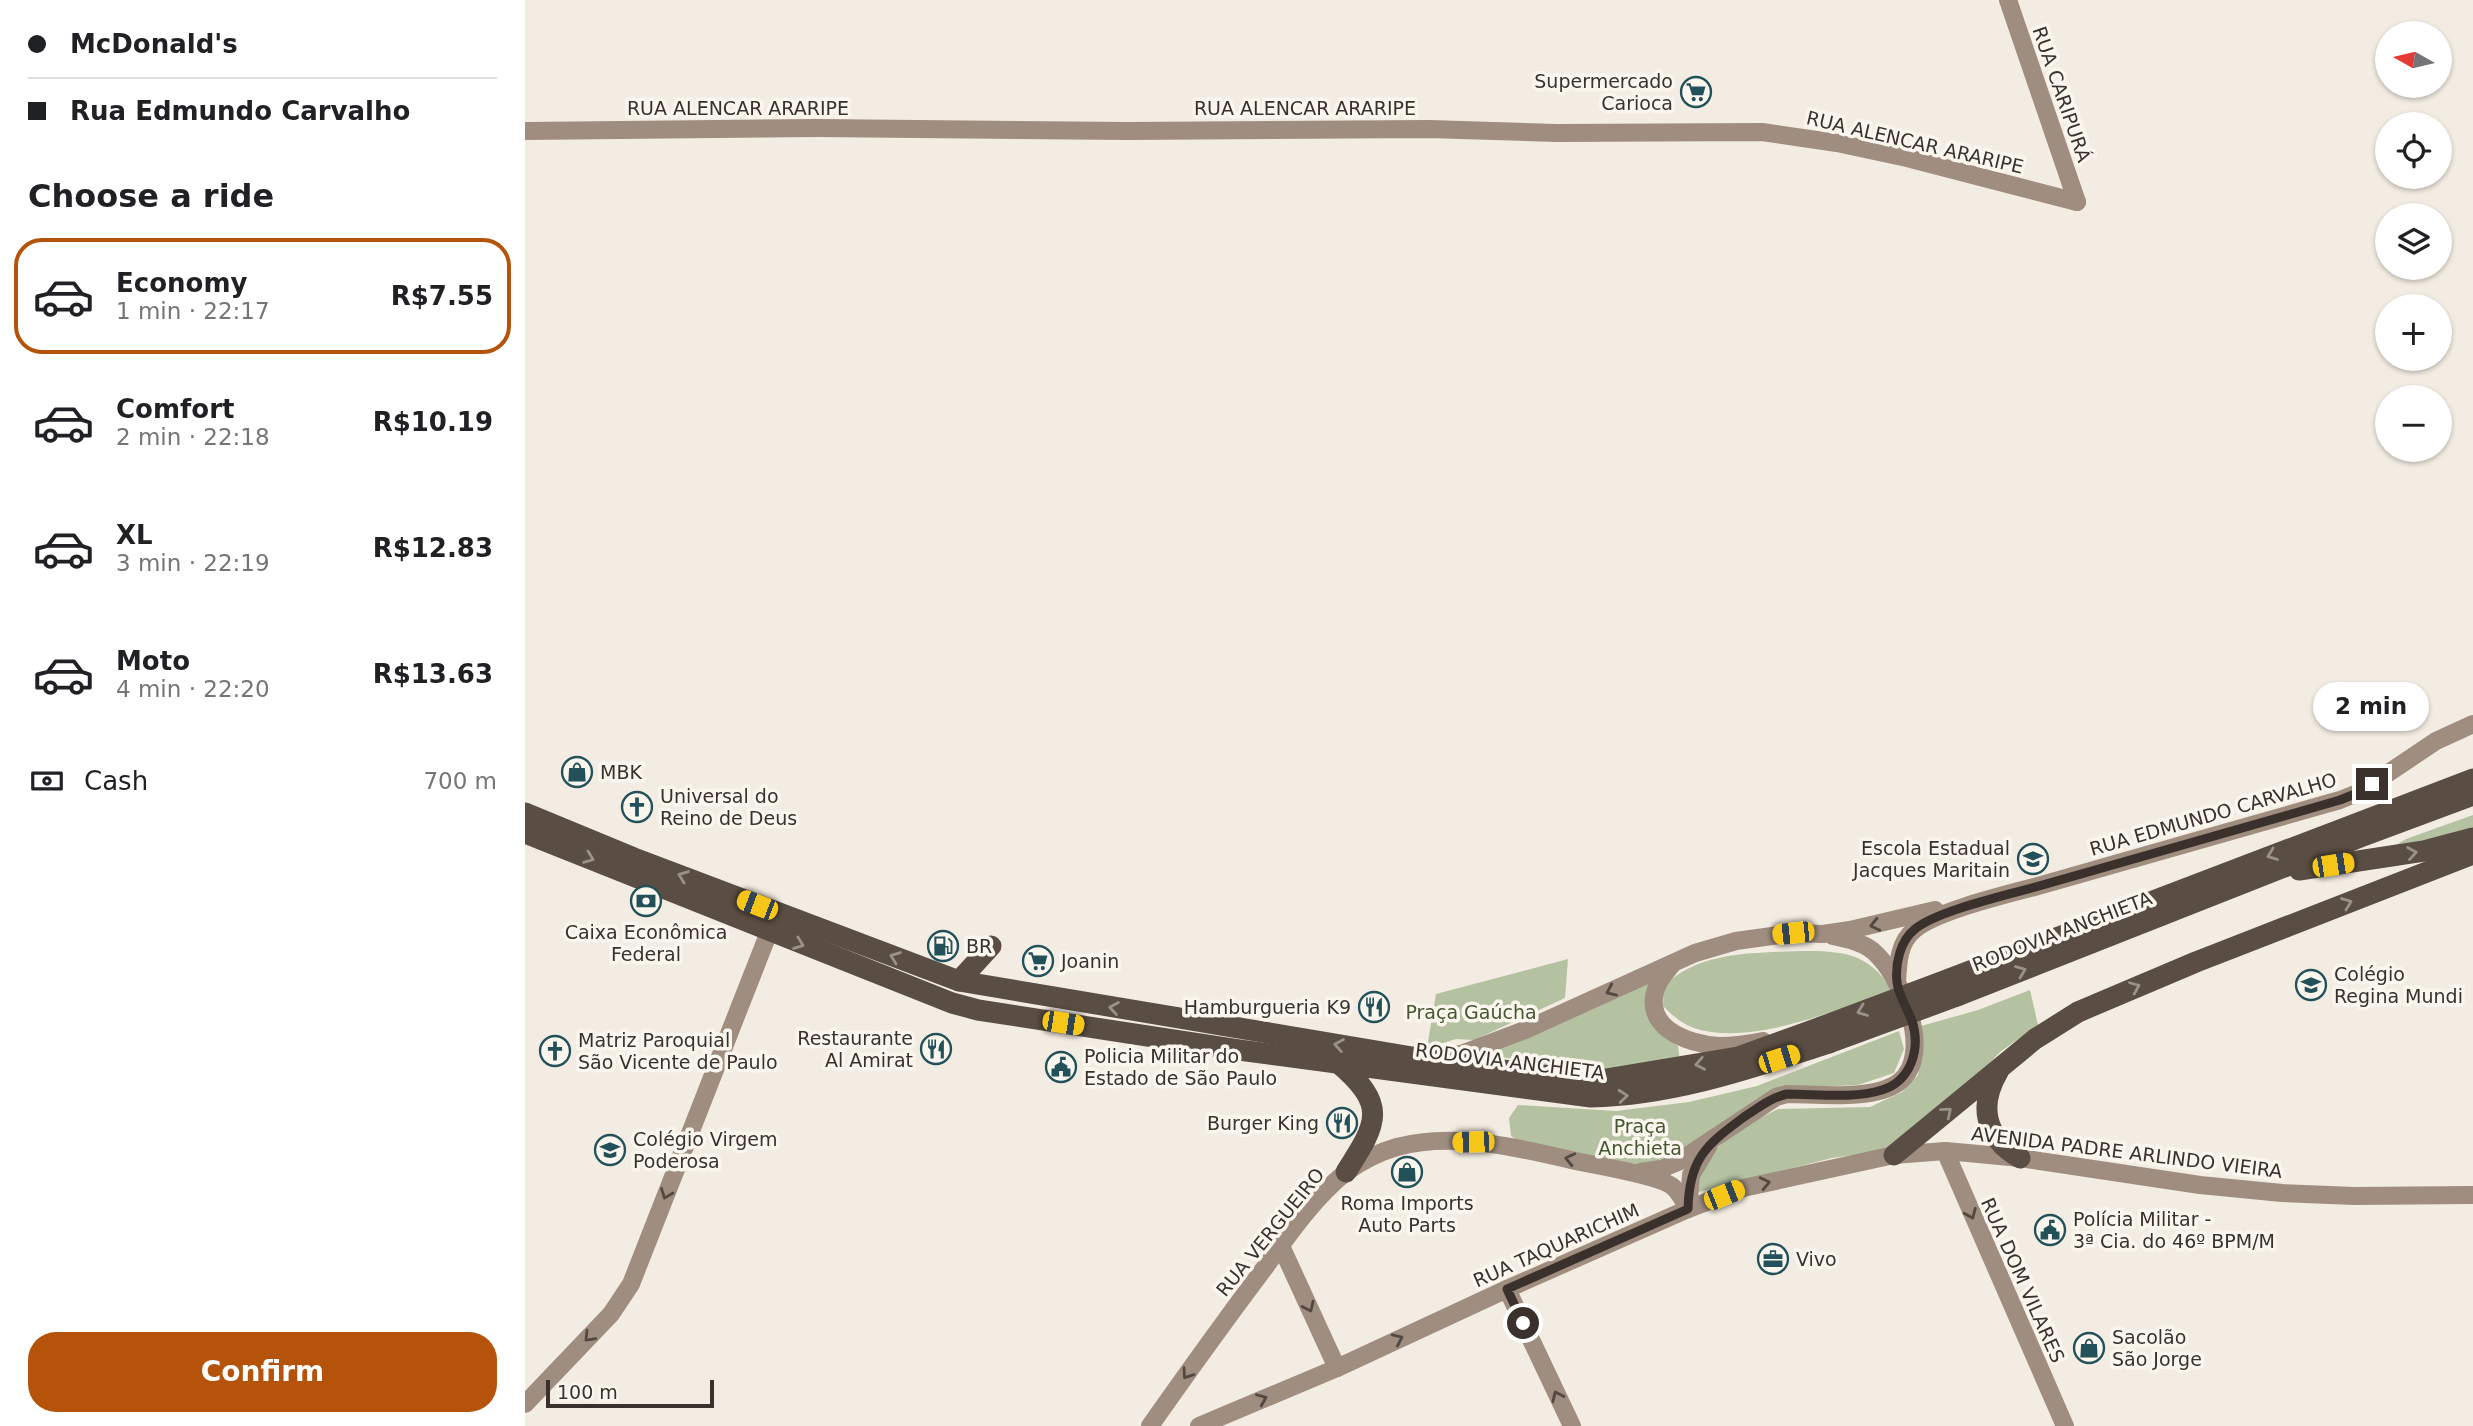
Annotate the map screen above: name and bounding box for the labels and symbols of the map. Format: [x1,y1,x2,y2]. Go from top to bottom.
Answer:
north arrow [2375,21,2452,98]
street label: RUA CARIPURÁ [2028,23,2096,165]
place label: Supermercado Carioca [1534,70,1673,114]
supermarket icon: Supermercado Carioca [1679,75,1713,109]
street label: RUA ALENCAR ARARIPE [627,97,849,119]
street label: RUA ALENCAR ARARIPE [1194,97,1416,119]
street label: RUA ALENCAR ARARIPE [1804,106,2026,178]
callout: 2 min [2314,682,2430,732]
shop icon: MBK [560,755,594,789]
place label: MBK [600,761,642,783]
street label: RUA EDMUNDO CARVALHO [2087,768,2339,860]
route end [2356,768,2388,800]
place label: Universal do Reino de Deus [660,785,797,829]
church icon: Universal do Reino de Deus [620,790,654,824]
place label: Escola Estadual Jacques Maritain [1852,837,2010,881]
school or university icon: Escola Estadual Jacques Maritain [2016,842,2050,876]
one-way arrow [2266,846,2278,860]
one-way arrow [2406,846,2418,861]
one-way arrow [582,849,594,863]
car [2311,851,2356,879]
one-way arrow [677,871,689,885]
bank icon: Caixa Econômica Federal [629,884,663,918]
street label: RODOVIA ANCHIETA [1969,887,2155,975]
car [734,888,781,922]
one-way arrow [2340,898,2352,912]
one-way arrow [1870,917,1882,932]
car [1772,920,1815,946]
place label: Caixa Econômica Federal [565,921,727,965]
fuel station icon: BR [926,929,960,963]
one-way arrow [793,935,805,949]
place label: BR [966,935,992,957]
supermarket icon: Joanin [1021,944,1055,978]
place label: Joanin [1060,950,1119,972]
one-way arrow [890,952,902,966]
place label: Colégio Regina Mundi [2334,963,2463,1007]
one-way arrow [2014,966,2026,980]
school or university icon: Colégio Regina Mundi [2294,968,2328,1002]
one-way arrow [2128,981,2141,995]
one-way arrow [1606,983,1618,997]
restaurant icon: Hamburgueria K9 [1357,990,1391,1024]
place label: Hamburgueria K9 [1184,996,1351,1018]
one-way arrow [1108,1001,1120,1016]
park label: Praça Gaúcha [1405,1001,1537,1023]
one-way arrow [1857,1003,1869,1017]
car [1041,1009,1086,1037]
place label: Restaurante Al Amirat [797,1027,913,1071]
place label: Matriz Paroquial São Vicente de Paulo [578,1029,778,1073]
restaurant icon: Restaurante Al Amirat [919,1032,953,1066]
church icon: Matriz Paroquial São Vicente de Paulo [538,1034,572,1068]
one-way arrow [1333,1038,1344,1053]
street label: RODOVIA ANCHIETA [1414,1038,1606,1084]
car [1756,1043,1803,1075]
place label: Policia Militar do Estado de São Paulo [1084,1045,1277,1089]
public building icon: Policia Militar do Estado de São Paulo [1044,1050,1078,1084]
one-way arrow [1694,1055,1706,1070]
one-way arrow [1617,1088,1629,1103]
restaurant icon: Burger King [1325,1106,1359,1140]
one-way arrow [1939,1108,1952,1120]
place label: Burger King [1207,1112,1319,1134]
park label: Praça Anchieta [1598,1115,1682,1159]
street label: AVENIDA PADRE ARLINDO VIEIRA [1970,1122,2284,1182]
place label: Colégio Virgem Poderosa [633,1128,777,1172]
car [1452,1131,1495,1153]
school or university icon: Colégio Virgem Poderosa [593,1133,627,1167]
one-way arrow [1564,1153,1576,1168]
shop icon: Roma Imports Auto Parts [1390,1155,1424,1189]
street label: RUA VERGUEIRO [1211,1163,1329,1301]
car [1701,1177,1748,1213]
one-way arrow [1759,1177,1771,1191]
one-way arrow [660,1187,674,1199]
place label: Roma Imports Auto Parts [1340,1192,1474,1236]
street label: RUA DOM VILARES [1977,1194,2069,1366]
street label: RUA TAQUARICHIM [1470,1199,1642,1291]
one-way arrow [1963,1207,1977,1219]
place label: Polícia Militar - 3ª Cia. do 46º BPM/M [2073,1208,2275,1252]
public building icon: Polícia Militar - 3ª Cia. do 46º BPM/M [2033,1213,2067,1247]
office icon: Vivo [1756,1242,1790,1276]
place label: Vivo [1796,1248,1837,1270]
one-way arrow [1301,1300,1315,1312]
route start [1507,1307,1539,1339]
place label: Sacolão São Jorge [2112,1326,2202,1370]
one-way arrow [585,1329,598,1342]
shop icon: Sacolão São Jorge [2072,1331,2106,1365]
one-way arrow [1391,1333,1404,1347]
one-way arrow [1183,1366,1195,1379]
scale bar [546,1377,714,1409]
one-way arrow [1552,1390,1566,1403]
one-way arrow [1255,1394,1267,1408]

